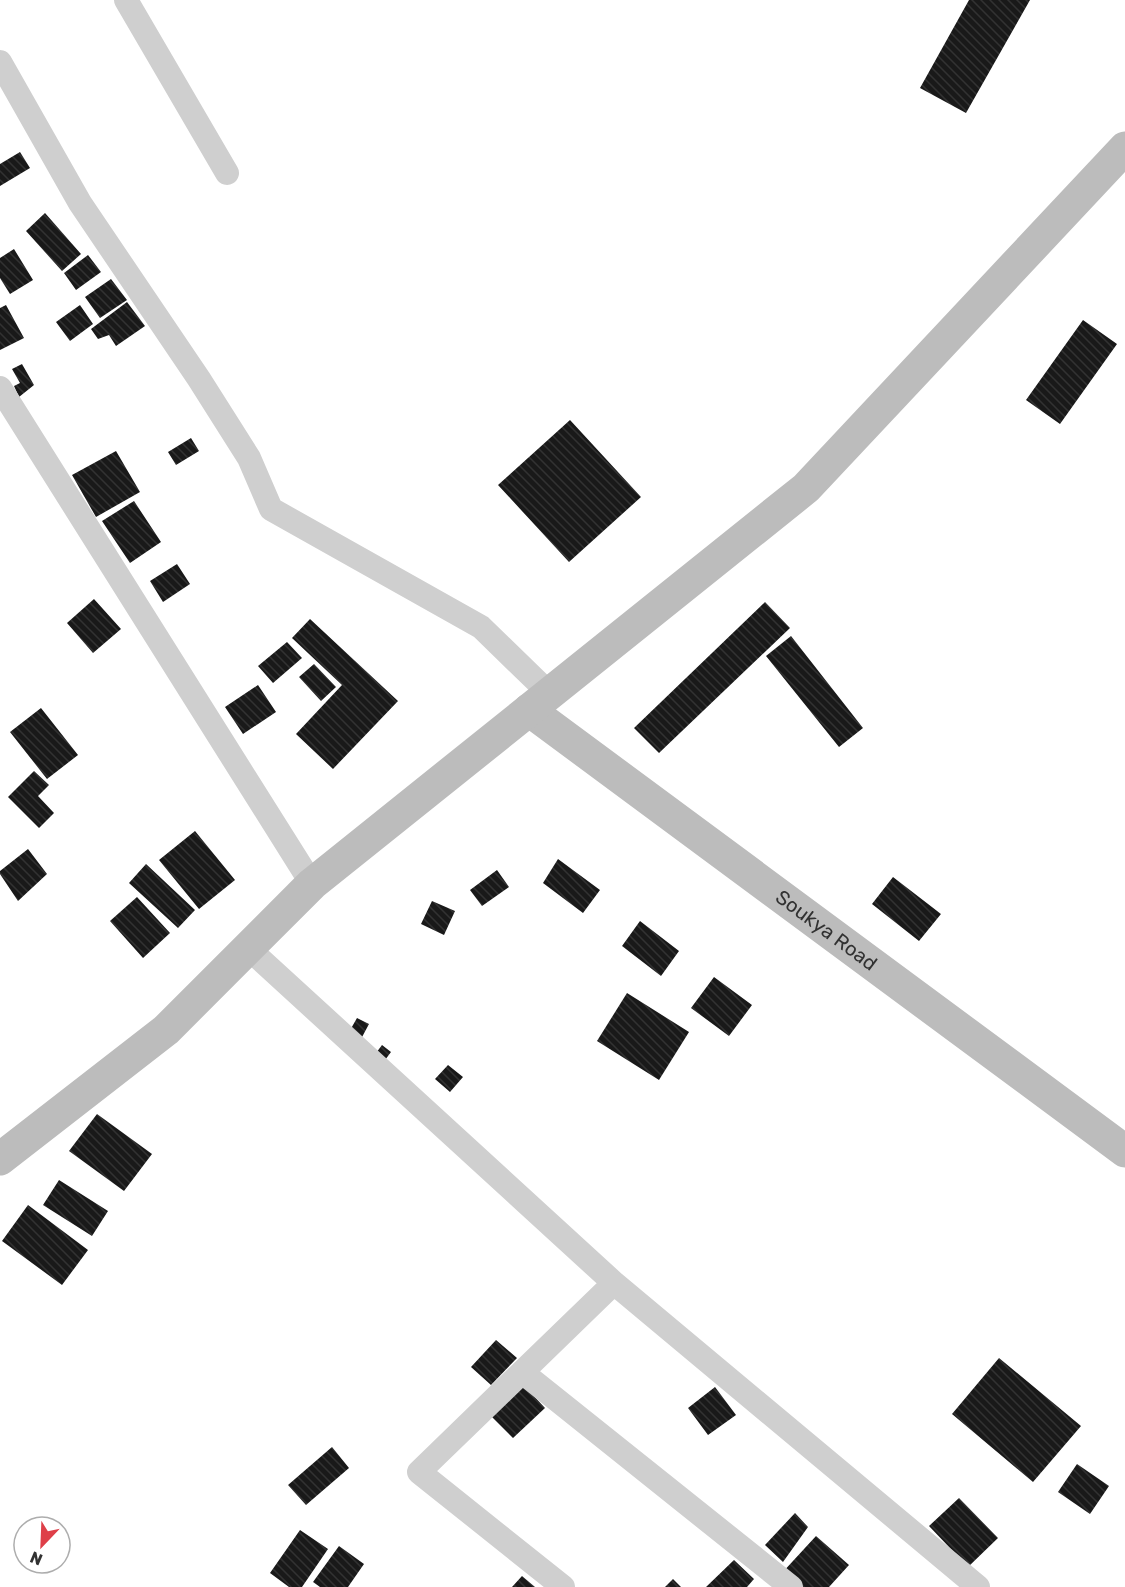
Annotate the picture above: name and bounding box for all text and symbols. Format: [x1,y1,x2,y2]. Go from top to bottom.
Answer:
street label: Soukya Road [771,885,882,976]
north arrow [12,1515,72,1575]
text: N [27,1547,45,1569]

